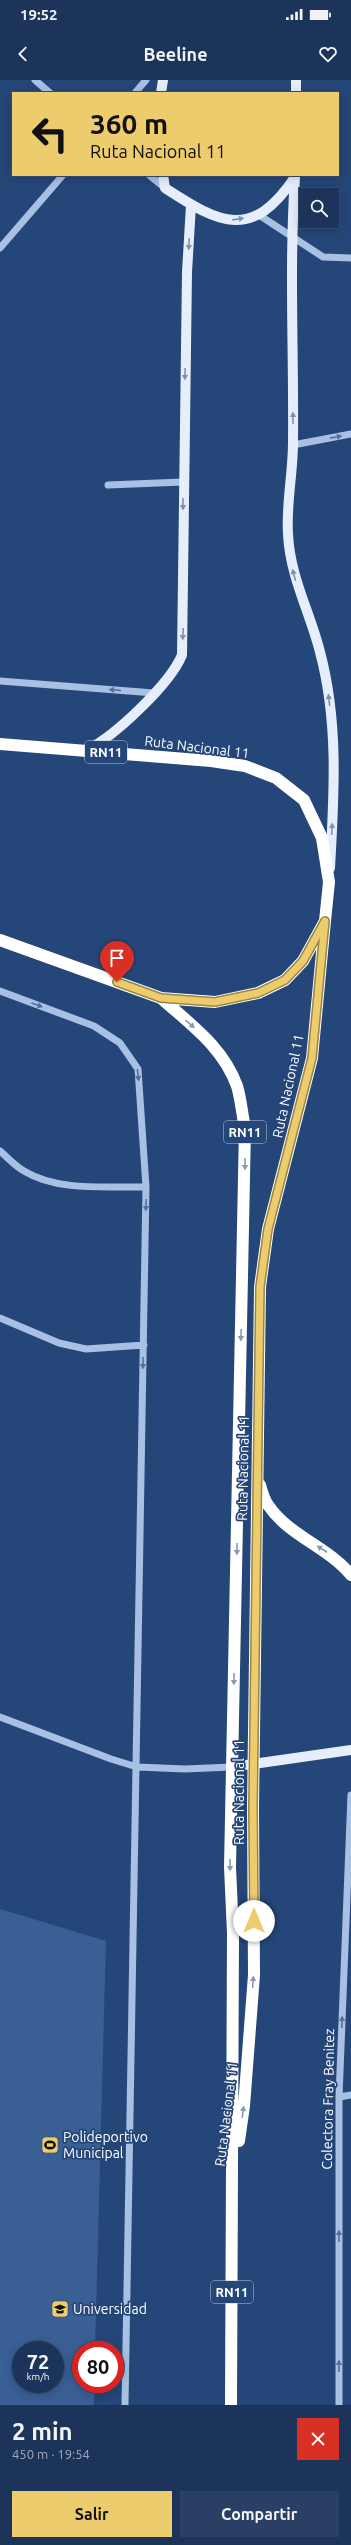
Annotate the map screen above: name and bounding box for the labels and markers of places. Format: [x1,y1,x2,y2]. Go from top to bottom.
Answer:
pin [100,941,134,982]
place label: Polideportivo Municipal [63,2129,148,2161]
sports icon: Polideportivo Municipal [40,2135,60,2155]
school or university icon: Universidad [50,2299,70,2319]
place label: Universidad [73,2301,147,2317]

